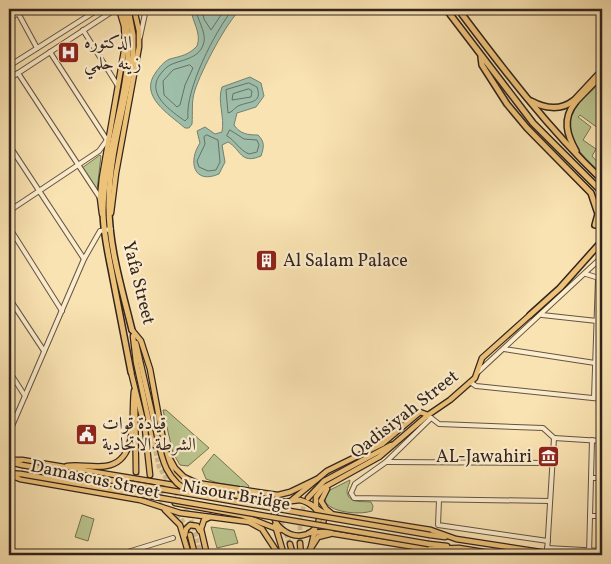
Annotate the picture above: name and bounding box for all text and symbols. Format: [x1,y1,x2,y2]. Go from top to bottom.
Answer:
place label: الدكتوره زينه حلمي [84,31,141,80]
hospital icon: الدكتوره زينه حلمي [56,41,80,65]
street label: Yafa Street [116,239,160,327]
building icon: Al Salam Palace [255,249,279,273]
place label: Al Salam Palace [283,249,408,274]
street label: Qadisiyah Street [346,365,464,465]
place label: قيادة قوات الشرطة الاتحادية [102,412,196,458]
public building icon: قيادة قوات الشرطة الاتحادية [74,422,98,446]
place label: AL-Jawahiri [436,445,532,470]
museum icon: AL-Jawahiri [536,445,560,469]
street label: Damascus Street [28,454,162,506]
street label: Nisour Bridge [180,474,292,518]

